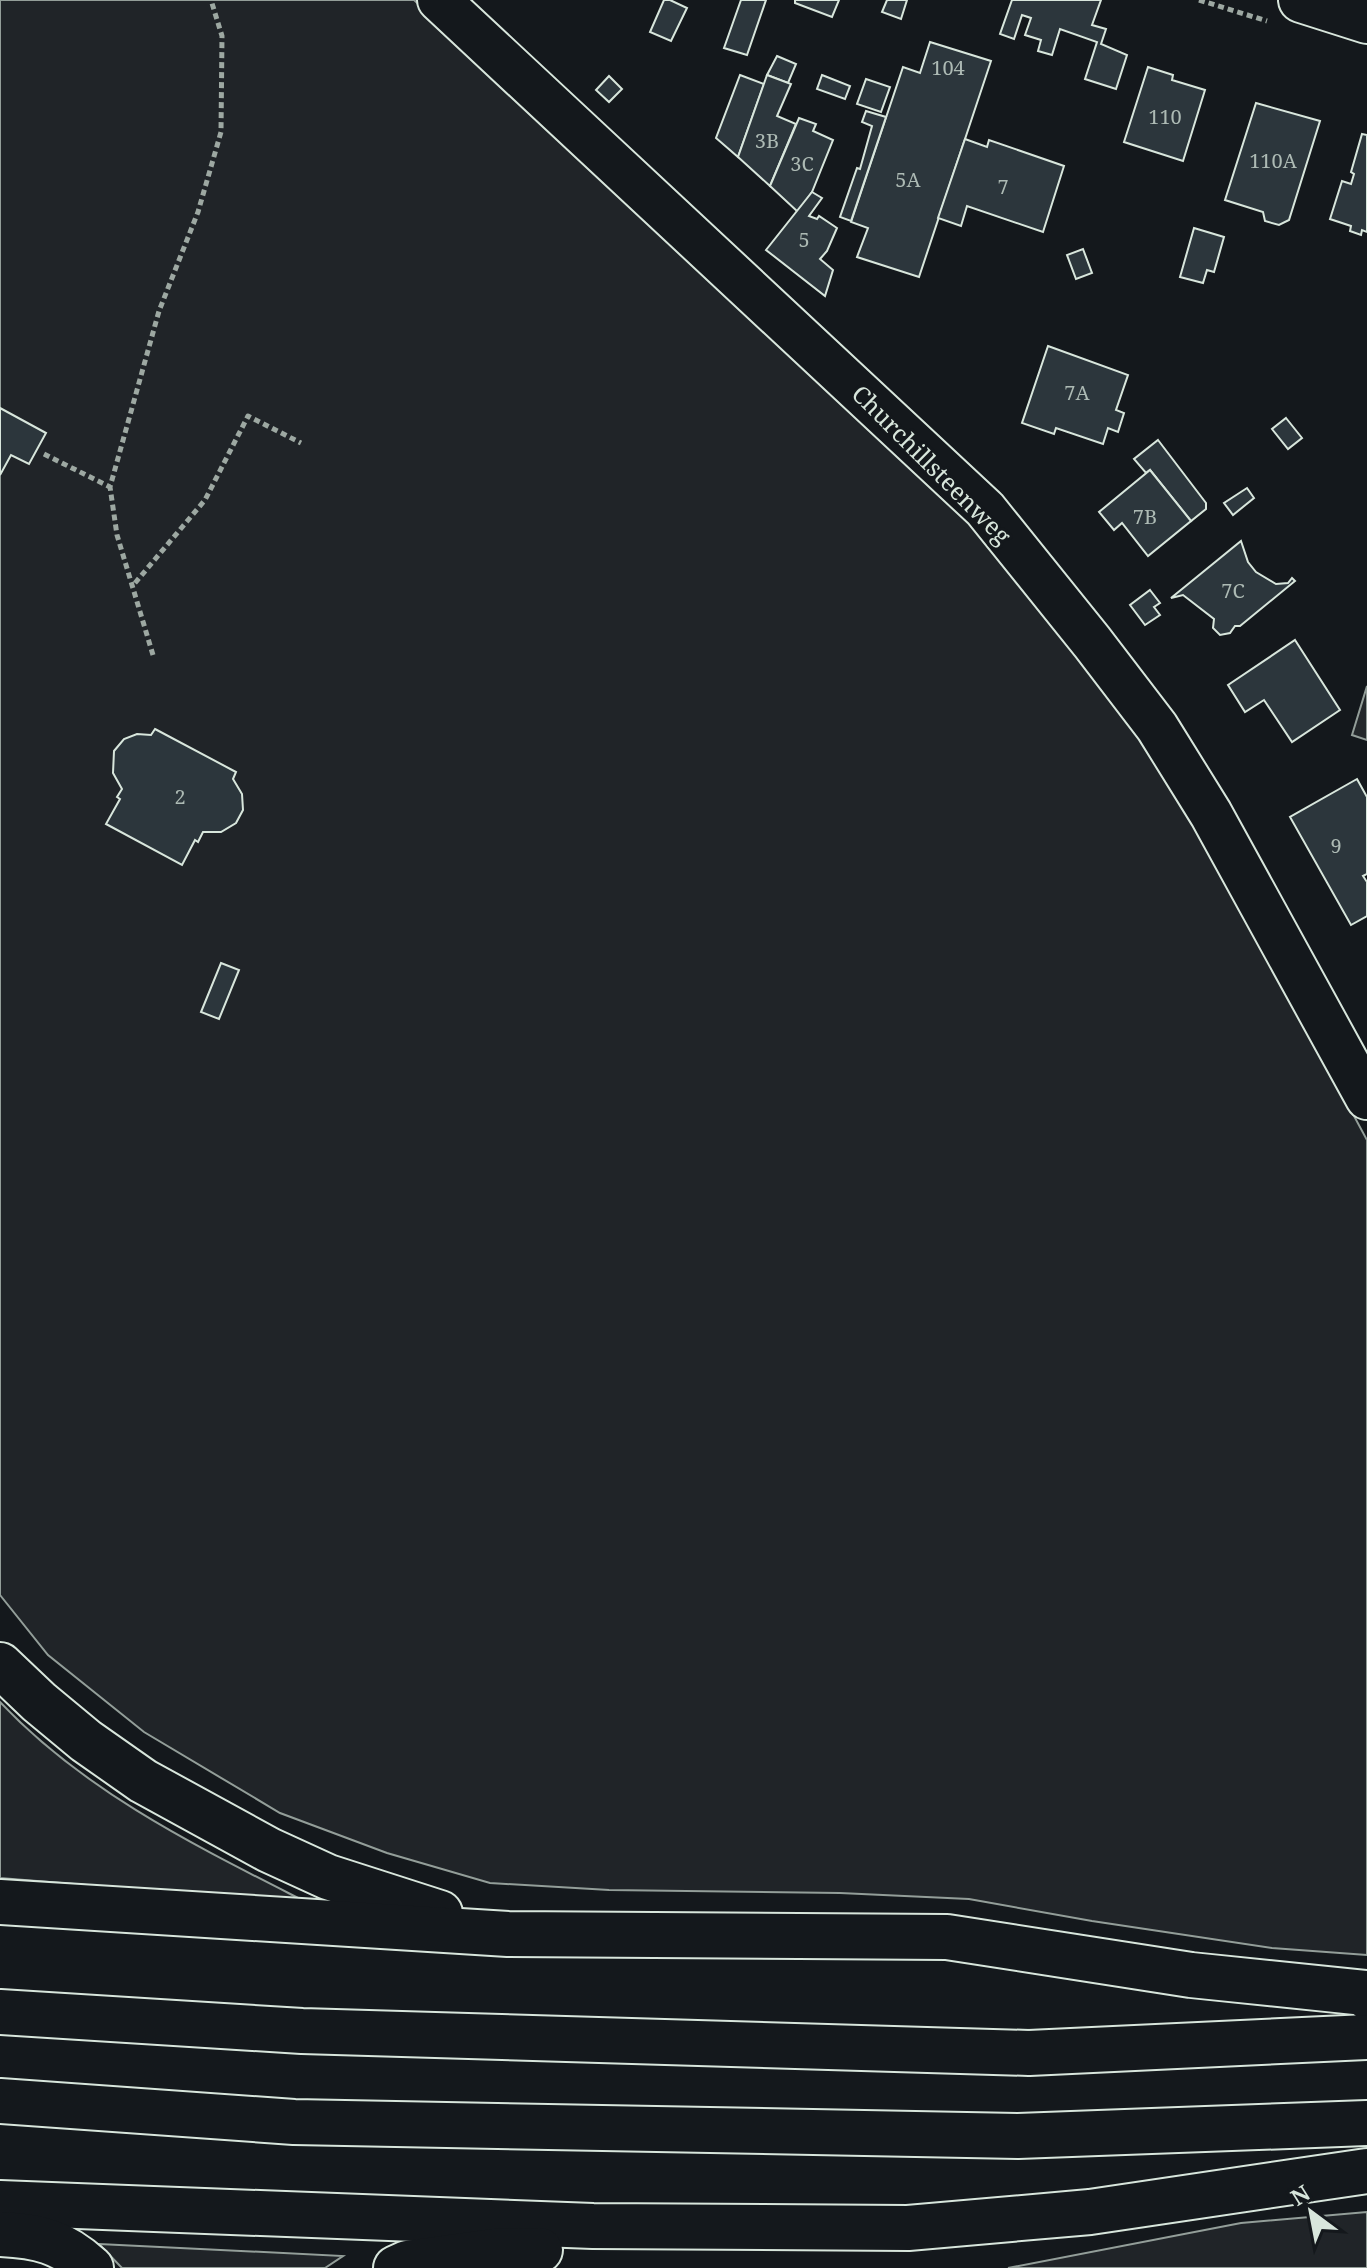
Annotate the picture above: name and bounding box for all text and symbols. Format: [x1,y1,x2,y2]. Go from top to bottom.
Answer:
house number: 104 [931,54,965,81]
house number: 110 [1148,103,1182,130]
house number: 3B [755,127,779,154]
house number: 110A [1249,147,1298,174]
house number: 3C [790,150,814,177]
house number: 5A [895,166,922,193]
house number: 7 [997,173,1009,200]
house number: 5 [798,226,810,253]
street label: Churchillsteenweg [845,377,1019,551]
house number: 7A [1064,379,1091,406]
house number: 7B [1133,503,1157,530]
house number: 7C [1221,577,1245,604]
house number: 2 [174,783,186,810]
house number: 9 [1330,832,1342,859]
north arrow [1271,2172,1351,2252]
text: N [1285,2177,1315,2212]

